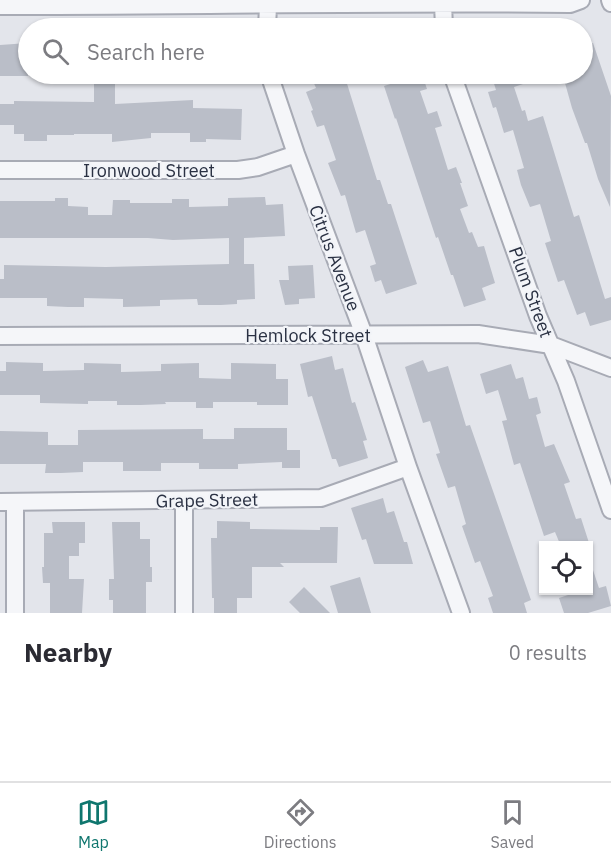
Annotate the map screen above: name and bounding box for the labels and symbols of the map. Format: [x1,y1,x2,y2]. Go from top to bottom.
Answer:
street label: Ironwood Street [83,159,215,182]
street label: Citrus Avenue [304,202,366,314]
street label: Plum Street [504,243,558,341]
street label: Hemlock Street [245,324,371,347]
street label: Grape Street [156,488,258,512]

